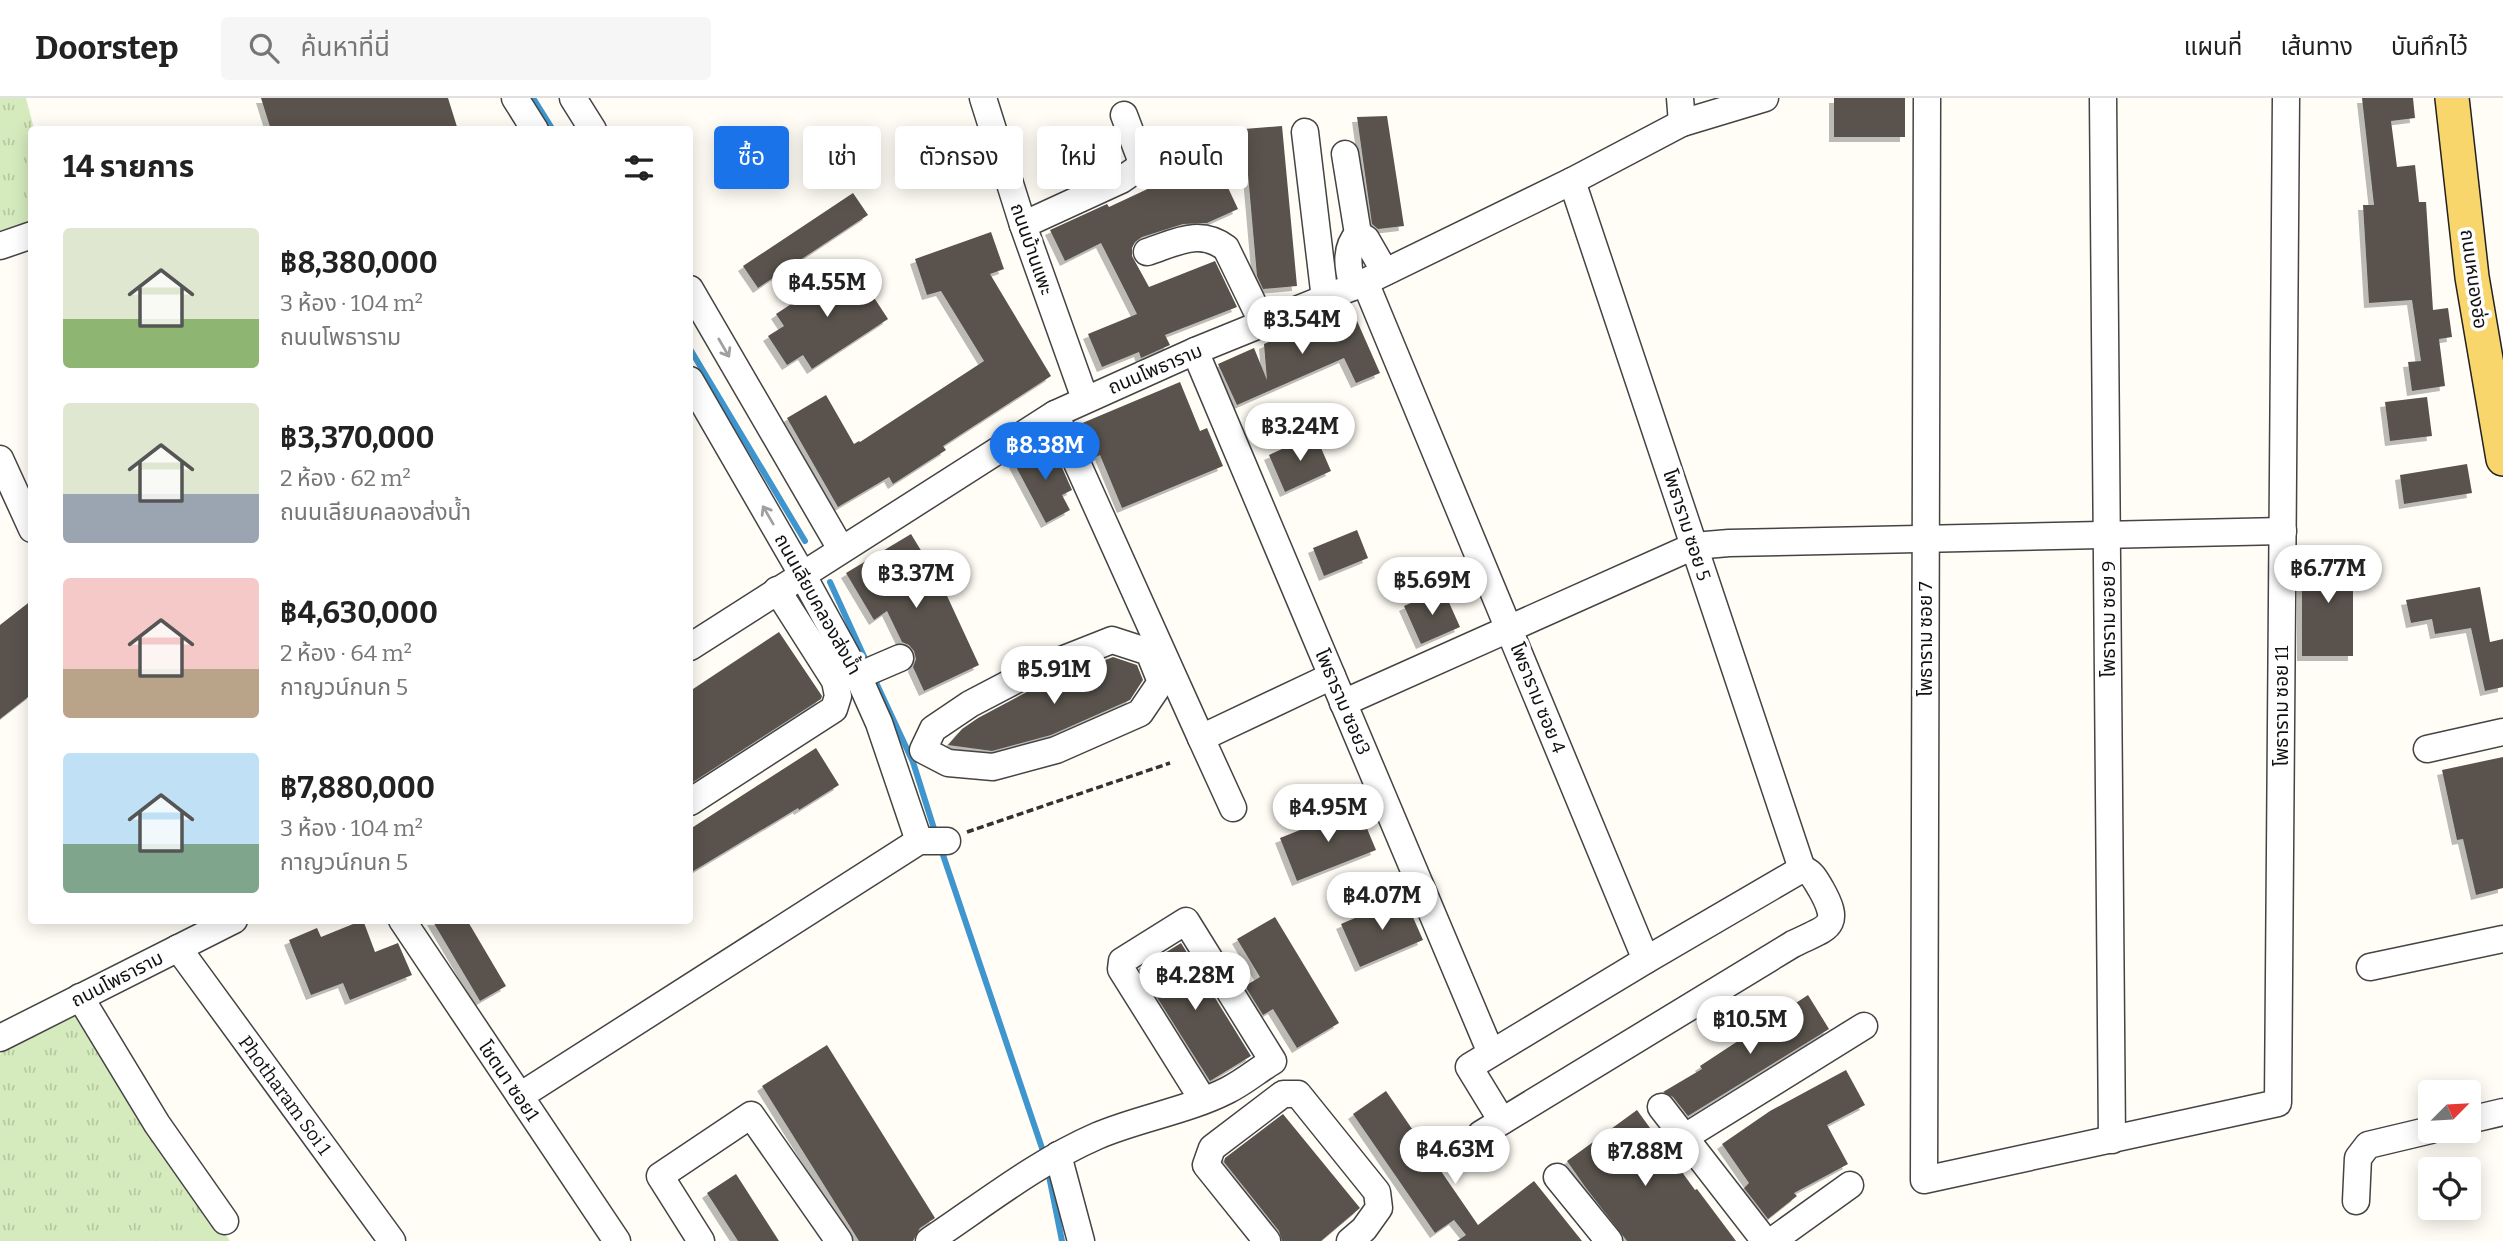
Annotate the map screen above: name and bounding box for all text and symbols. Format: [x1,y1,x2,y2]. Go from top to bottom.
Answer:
search box [221,17,711,80]
text: Doorstep [35,28,179,68]
icon: search [245,29,283,67]
text: ค้นหาที่นี่ [301,32,390,63]
text: แผนที่ [2184,33,2242,61]
text: เส้นทาง [2280,33,2353,61]
text: บันทึกไว้ [2391,33,2468,61]
chip: ซื้อ [714,126,789,189]
chip: เช่า [803,126,881,189]
chip: ตัวกรอง [895,126,1023,189]
chip: ใหม่ [1037,126,1121,189]
chip: คอนโด [1135,126,1248,189]
text: 14 รายการ [63,149,194,185]
icon: filters [620,149,658,187]
street label: ถนนบ้านแพะ [1006,200,1058,298]
street label: ถนนหนองฮ่อ [2456,228,2492,330]
text: ฿8,380,000 [280,245,438,281]
icon: home [119,256,203,340]
pin: ฿4.55M [770,260,884,319]
text: ฿4.55M [788,268,866,296]
text: 3 ห้อง · 104 m² [280,289,423,317]
pin: ฿3.54M [1245,296,1359,356]
text: ฿3.54M [1263,305,1341,333]
text: ถนนโพธาราม [280,323,401,351]
one-way arrow [717,337,731,357]
street label: ถนนโพธาราม [1104,339,1206,399]
pin: ฿3.24M [1243,404,1357,463]
text: ฿3.24M [1261,412,1339,440]
text: ฿3,370,000 [280,420,435,456]
pin: ฿8.38M [988,422,1102,482]
icon: home [119,431,203,515]
text: ฿8.38M [1006,431,1084,459]
text: 2 ห้อง · 62 m² [280,464,411,492]
street label: โพธาราม ซอย 5 [1658,466,1716,584]
text: ถนนเลียบคลองส่งน้ำ [280,498,471,526]
one-way arrow [761,505,774,526]
street label: ถนนเลียบคลองส่งน้ำ [770,528,868,679]
pin: ฿6.77M [2271,546,2385,605]
pin: ฿3.37M [859,550,973,610]
text: ฿6.77M [2290,554,2366,582]
pin: ฿5.69M [1375,558,1489,617]
text: ฿3.37M [878,559,954,587]
street label: โพธาราม ซอย 9 [2097,561,2120,677]
text: ฿5.69M [1393,566,1471,594]
street label: โพธาราม ซอย 7 [1914,581,1937,697]
text: ฿4,630,000 [280,595,438,631]
icon: home [119,606,203,690]
text: 2 ห้อง · 64 m² [280,639,412,667]
street label: โพธาราม ซอย 4 [1505,640,1571,756]
street label: โพธาราม ซอย 11 [2270,645,2293,767]
pin: ฿5.91M [997,646,1111,706]
street label: โพธาราม ซอย3 [1310,646,1376,758]
text: ฿5.91M [1017,655,1091,683]
text: กาญวน์กนก 5 [280,673,408,701]
text: ฿7,880,000 [280,770,435,806]
icon: home [119,781,203,865]
pin: ฿4.95M [1271,784,1385,844]
text: ฿4.95M [1289,793,1367,821]
text: 3 ห้อง · 104 m² [280,814,423,842]
text: กาญวน์กนก 5 [280,848,408,876]
pin: ฿4.07M [1325,872,1439,932]
text: ฿4.07M [1343,881,1421,909]
street label: ถนนโพธาราม [67,946,167,1012]
pin: ฿4.28M [1138,953,1252,1012]
text: ฿4.28M [1155,961,1235,989]
pin: ฿10.5M [1693,996,1807,1056]
text: ฿10.5M [1713,1005,1787,1033]
street label: Photharam Soi 1 [234,1031,337,1159]
street label: โชตนา ซอย1 [474,1037,544,1126]
north arrow [2418,1080,2482,1143]
map controls [2418,1080,2481,1220]
pin: ฿4.63M [1398,1126,1512,1186]
pin: ฿7.88M [1588,1128,1702,1188]
text: ฿4.63M [1416,1135,1494,1163]
text: ฿7.88M [1607,1137,1683,1165]
button: locate [2418,1157,2481,1220]

